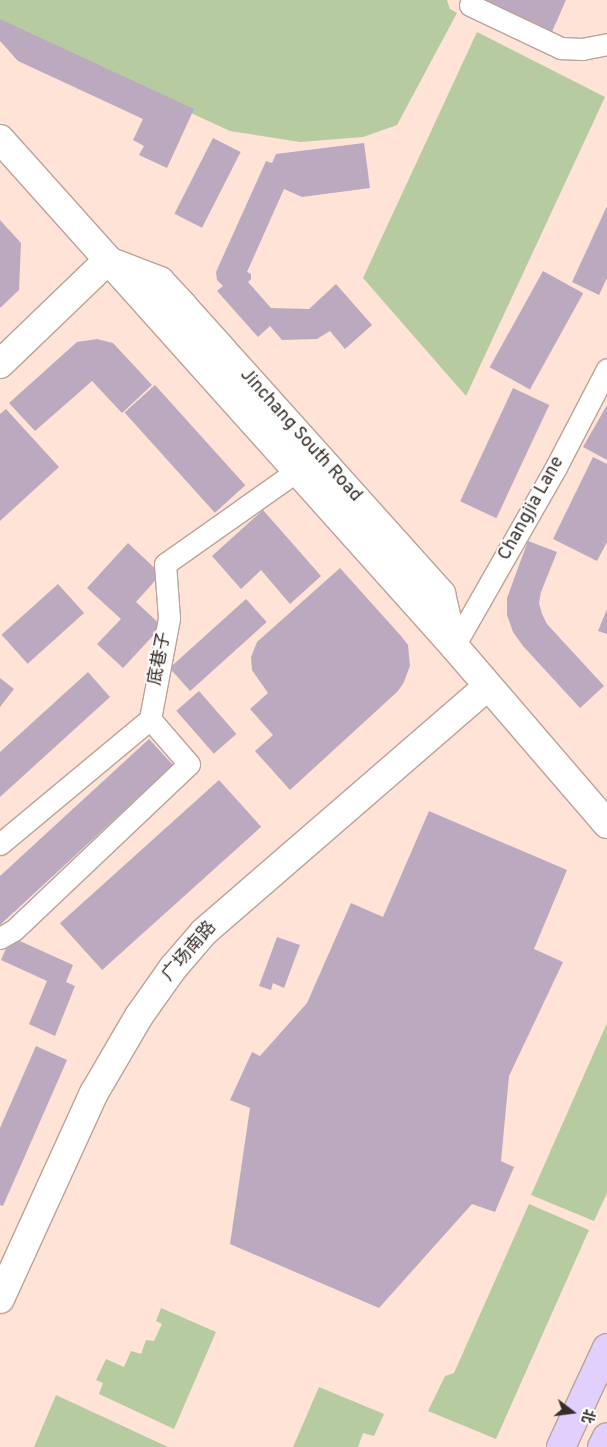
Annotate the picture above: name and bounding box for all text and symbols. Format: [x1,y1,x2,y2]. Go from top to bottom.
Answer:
street label: Jinchang South Road [235,365,365,507]
street label: Changjia Lane [495,453,569,565]
street label: 底巷子 [145,630,177,688]
street label: 广场南路 [158,918,222,986]
north arrow [547,1387,597,1437]
text: 北 [577,1407,597,1425]

